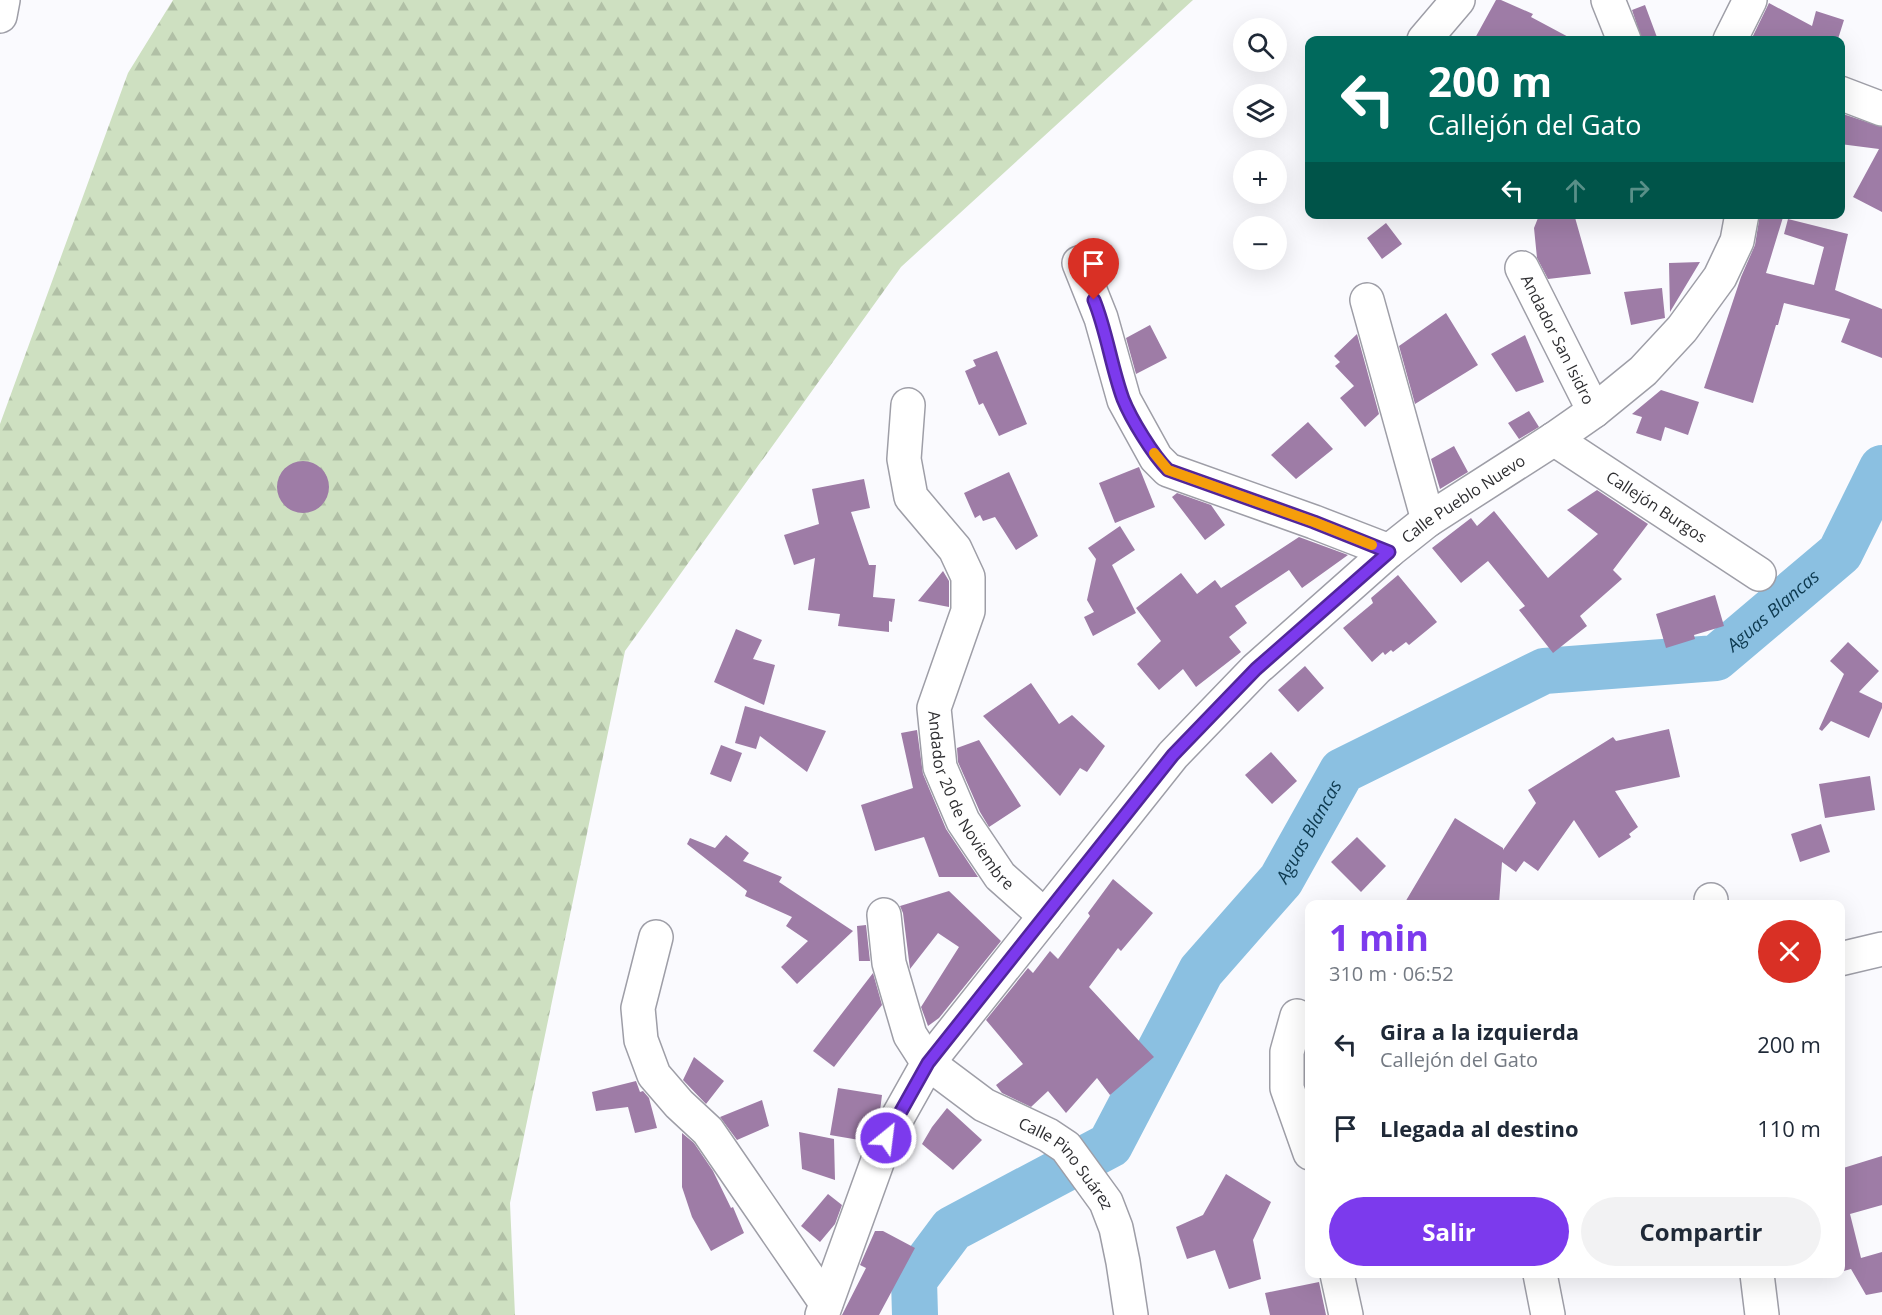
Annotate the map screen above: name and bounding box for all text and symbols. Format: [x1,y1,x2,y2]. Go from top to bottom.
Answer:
map controls [1233,18,1287,270]
button: search [1233,18,1287,72]
text: 200 m [1428,52,1552,109]
icon: left [1329,60,1407,138]
button: layers [1233,84,1287,138]
text: Callejón del Gato [1428,106,1641,143]
button: + [1233,150,1287,204]
icon: left [1496,174,1529,207]
icon: ahead [1559,174,1592,207]
icon: right [1622,174,1655,207]
button: − [1233,216,1287,270]
pin [1068,238,1119,300]
icon: arrive [1077,247,1110,280]
street label: Andador San Isidro [1516,271,1600,408]
street label: Calle Pueblo Nuevo [1397,449,1529,548]
street label: Callejón Burgos [1602,465,1711,548]
water label: Aguas Blancas [1720,564,1824,658]
street label: Andador 20 de Noviembre [923,710,1019,895]
water label: Aguas Blancas [1269,775,1347,889]
text: 1 min [1329,913,1429,962]
button: close [1758,920,1821,983]
text: 310 m · 06:52 [1329,960,1454,987]
text: Gira a la izquierda [1380,1016,1579,1046]
icon: left [1329,1028,1362,1061]
text: 200 m [1757,1029,1821,1059]
text: Callejón del Gato [1380,1046,1538,1073]
position arrow [854,1106,918,1170]
street label: Calle Pino Suárez [1015,1112,1119,1213]
icon: arrive [1329,1112,1362,1145]
text: Llegada al destino [1380,1113,1579,1143]
text: 110 m [1757,1113,1821,1143]
button: Salir [1329,1197,1569,1266]
button: Compartir [1581,1197,1821,1266]

